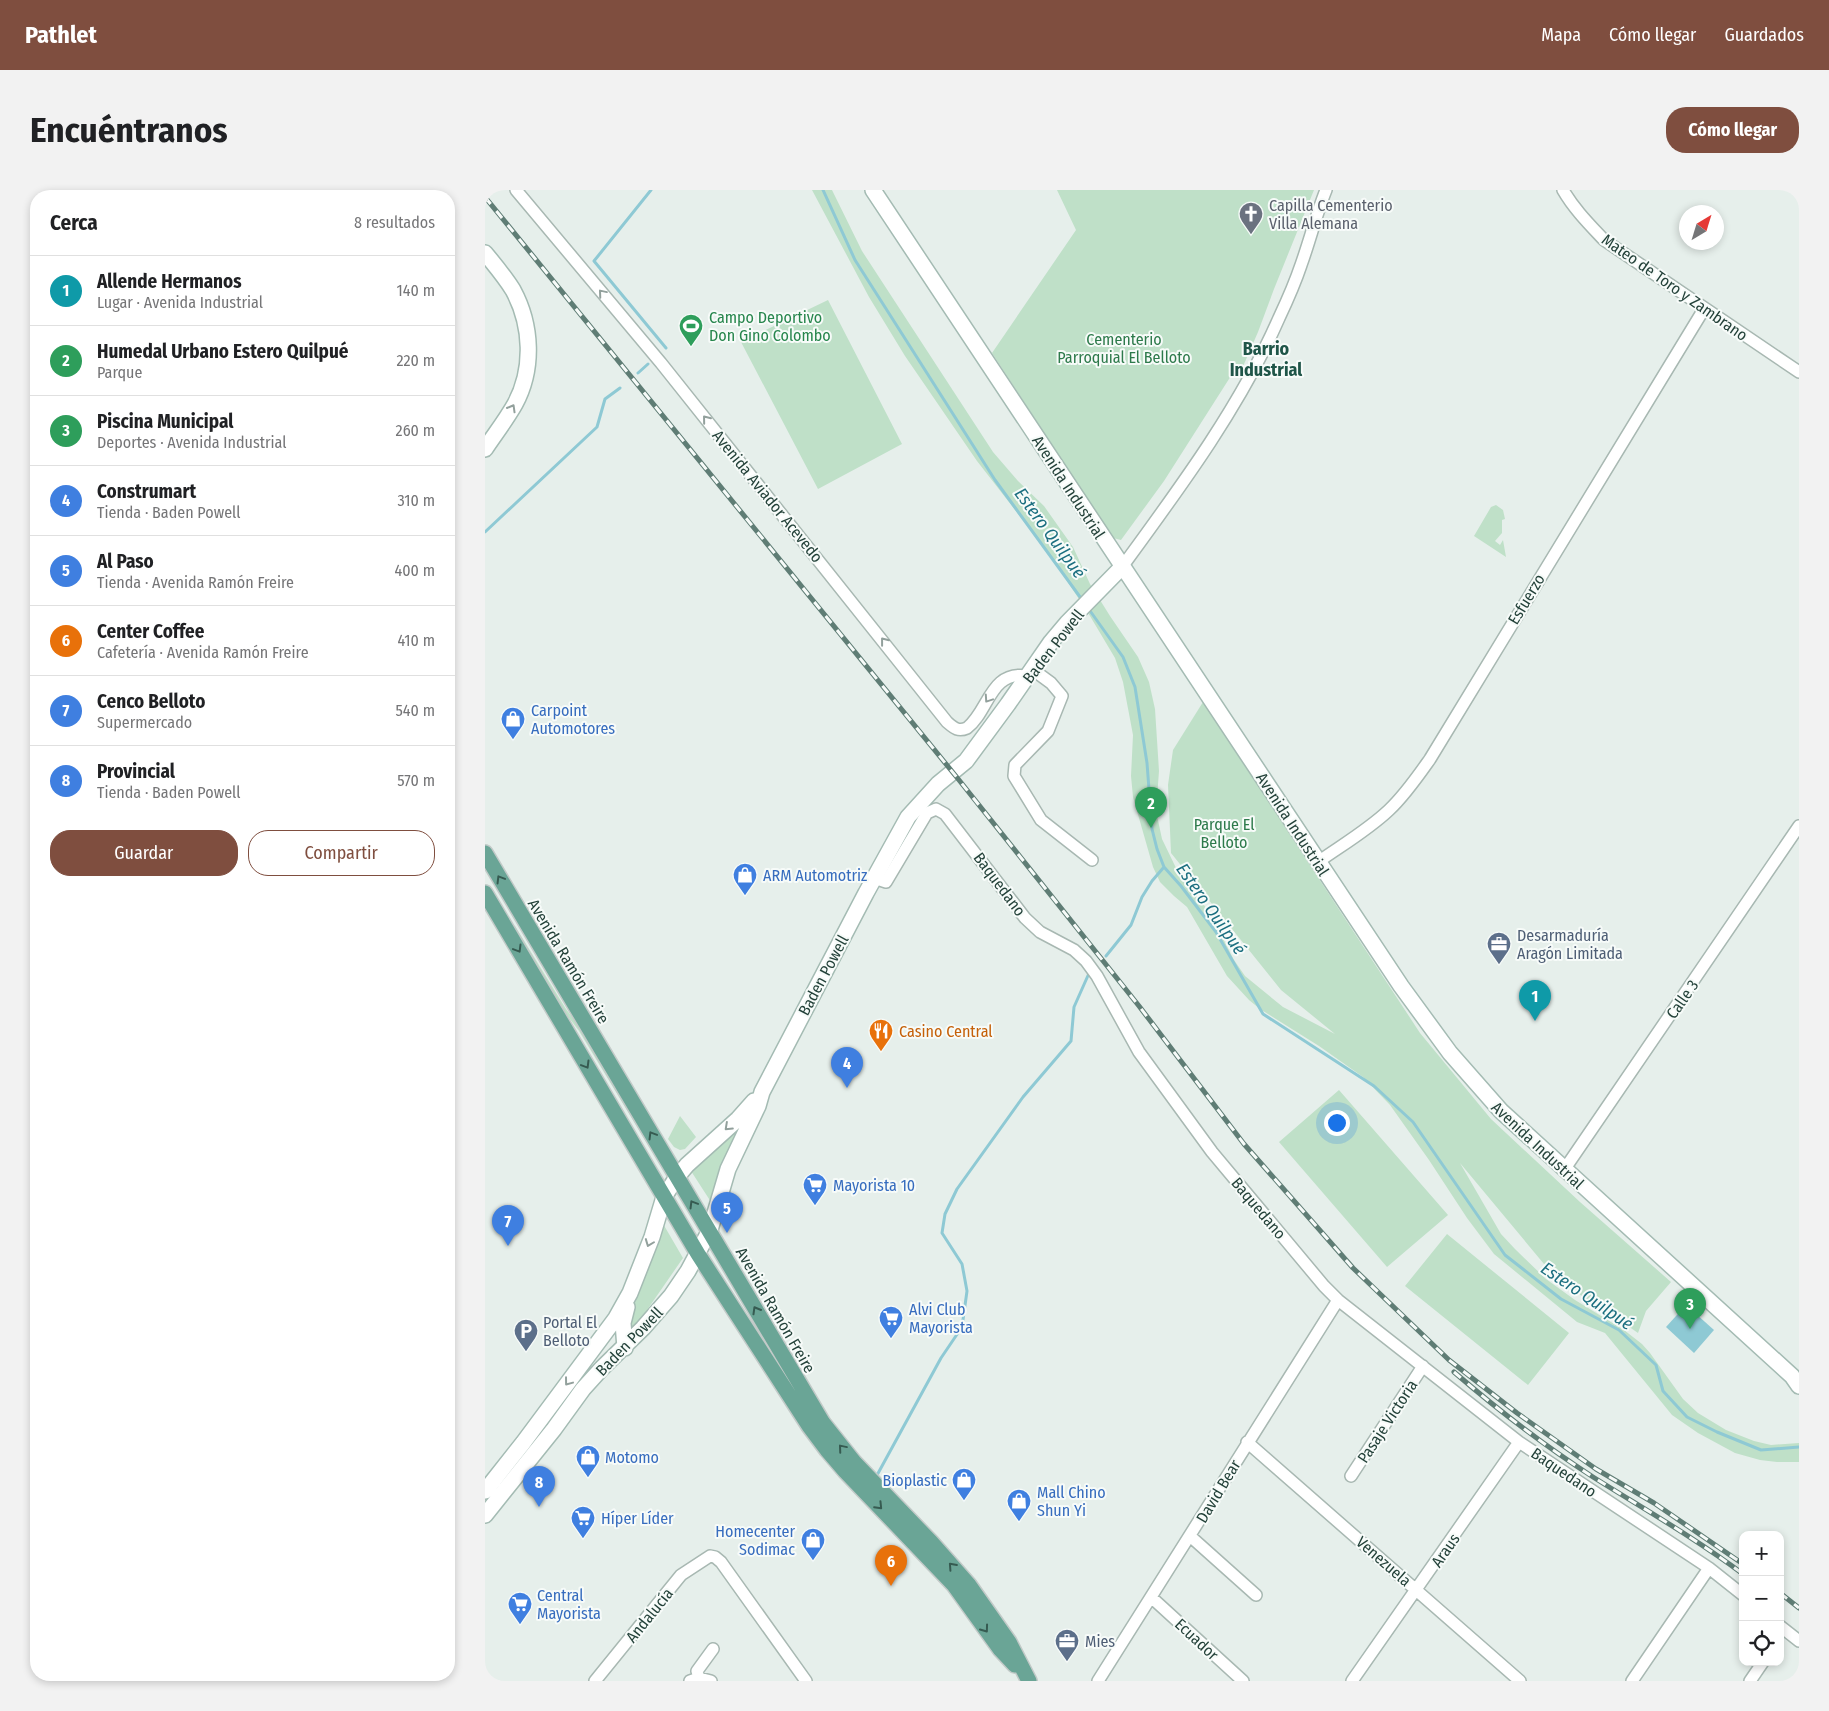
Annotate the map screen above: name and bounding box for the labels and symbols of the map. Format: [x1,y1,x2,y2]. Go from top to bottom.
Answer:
place label: Capilla Cementerio Villa Alemana [1269,196,1393,233]
church icon: Capilla Cementerio Villa Alemana [1238,201,1264,235]
north arrow [1679,205,1724,250]
street label: Mateo de Toro y Zambrano [1598,230,1751,345]
one-way arrow [599,290,608,299]
place label: Campo Deportivo Don Gino Colombo [709,308,831,345]
sports icon: Campo Deportivo Don Gino Colombo [678,313,704,347]
park label: Cementerio Parroquial El Belloto [1057,330,1191,367]
district label: Barrio Industrial [1230,338,1302,381]
one-way arrow [506,405,516,414]
one-way arrow [703,416,711,425]
street label: Avenida Aviador Acevedo [708,426,827,566]
street label: Avenida Industrial [1028,432,1109,542]
water label: Estero Quilpué [1010,483,1090,583]
street label: Esfuerzo [1504,571,1549,628]
street label: Baden Powell [1019,606,1088,687]
one-way arrow [881,638,889,647]
one-way arrow [985,693,995,702]
place label: Carpoint Automotores [531,701,615,738]
shop icon: Carpoint Automotores [500,706,526,740]
street label: Avenida Industrial [1252,769,1333,879]
pin: 2 [1135,787,1167,828]
park label: Parque El Belloto [1194,815,1254,852]
street label: Baquedano [970,849,1030,920]
water label: Estero Quilpué [1171,859,1251,959]
shop icon: ARM Automotriz [732,862,758,896]
place label: ARM Automotriz [763,866,867,885]
one-way arrow [497,876,507,885]
street label: Avenida Ramón Freire [524,896,613,1027]
place label: Desarmaduría Aragón Limitada [1517,926,1623,963]
office icon: Desarmaduría Aragón Limitada [1486,931,1512,965]
street label: Baden Powell [794,932,853,1019]
one-way arrow [511,943,521,952]
street label: Calle 3 [1662,976,1702,1022]
pin: 1 [1519,980,1551,1021]
restaurant icon: Casino Central [868,1018,894,1052]
place label: Casino Central [899,1022,993,1041]
pin: 4 [831,1047,863,1088]
one-way arrow [580,1059,590,1068]
street label: Avenida Industrial [1488,1098,1588,1193]
your location [1324,1110,1350,1136]
one-way arrow [725,1122,734,1131]
one-way arrow [649,1131,659,1140]
supermarket icon: Mayorista 10 [802,1172,828,1206]
street label: Baquedano [1227,1174,1290,1243]
place label: Mayorista 10 [833,1176,915,1195]
pin: 5 [711,1192,743,1233]
one-way arrow [690,1200,700,1209]
pin: 7 [492,1205,524,1246]
one-way arrow [645,1238,655,1247]
street label: Avenida Ramón Freire [732,1244,819,1377]
water label: Estero Quilpué [1537,1257,1638,1335]
pin: 3 [1674,1288,1706,1329]
place label: Alvi Club Mayorista [909,1300,973,1337]
street label: Baden Powell [592,1303,667,1380]
supermarket icon: Alvi Club Mayorista [878,1305,904,1339]
one-way arrow [753,1307,763,1316]
place label: Portal El Belloto [543,1313,597,1350]
parking icon: Portal El Belloto [513,1318,539,1352]
one-way arrow [565,1376,573,1385]
street label: Pasaje Victoria [1354,1376,1421,1466]
shop icon: Motomo [575,1444,601,1478]
street label: Baquedano [1527,1444,1600,1501]
one-way arrow [840,1445,848,1454]
place label: Motomo [605,1448,659,1467]
street label: David Bear [1192,1456,1245,1526]
pin: 8 [523,1466,555,1507]
shop icon: Bioplastic [951,1467,977,1501]
place label: Bioplastic [882,1471,947,1490]
place label: Mall Chino Shun Yi [1037,1483,1106,1520]
shop icon: Mall Chino Shun Yi [1006,1488,1032,1522]
one-way arrow [873,1500,882,1509]
supermarket icon: Híper Líder [570,1505,596,1539]
place label: Híper Líder [601,1509,674,1528]
place label: Homecenter Sodimac [715,1522,795,1559]
shop icon: Homecenter Sodimac [800,1527,826,1561]
street label: Araus [1427,1530,1464,1571]
street label: Venezuela [1352,1532,1415,1590]
pin: 6 [875,1545,907,1586]
one-way arrow [949,1563,958,1572]
street label: Andalucía [622,1584,677,1646]
place label: Central Mayorista [537,1586,601,1623]
supermarket icon: Central Mayorista [507,1591,533,1625]
street label: Ecuador [1171,1614,1223,1665]
one-way arrow [979,1623,988,1632]
office icon: Mies [1054,1628,1080,1662]
place label: Mies [1085,1632,1115,1651]

